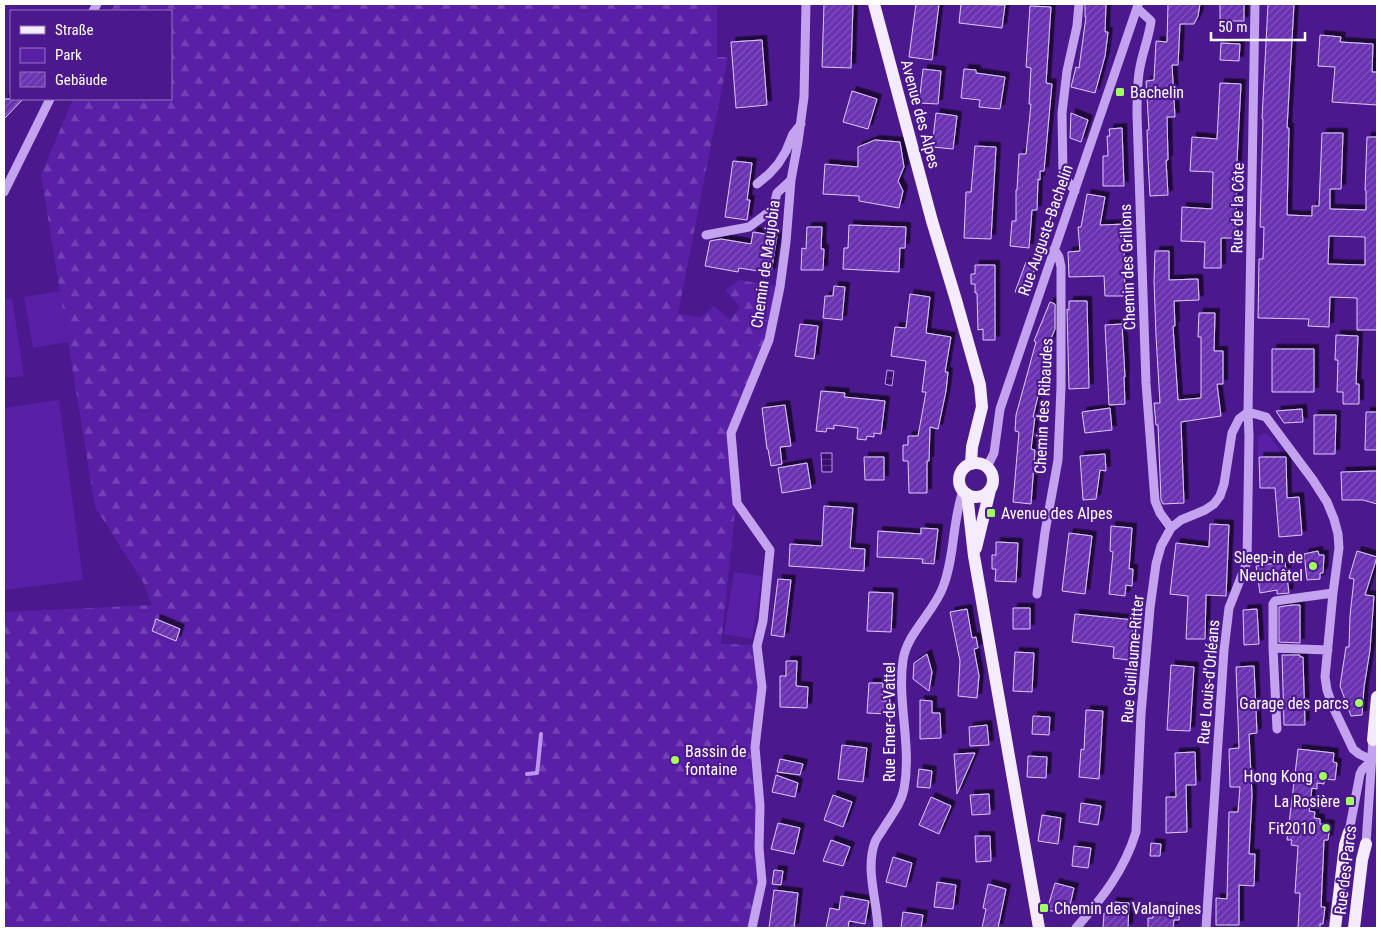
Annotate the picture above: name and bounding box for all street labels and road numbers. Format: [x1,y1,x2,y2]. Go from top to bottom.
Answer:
street label: Avenue des Alpes [897,58,944,171]
street label: Rue Auguste-Bachelin [1014,162,1077,298]
street label: Rue de la Côte [1227,162,1248,254]
street label: Chemin de Maujobia [747,199,784,329]
street label: Chemin des Grillons [1116,204,1139,330]
street label: Chemin des Ribaudes [1030,338,1057,474]
street label: Rue Guillaume-Ritter [1117,594,1148,724]
street label: Rue Louis-d'Orléans [1194,619,1223,745]
street label: Rue Emer-de-Vattel [880,662,899,782]
street label: Rue des Parcs [1331,824,1360,916]

